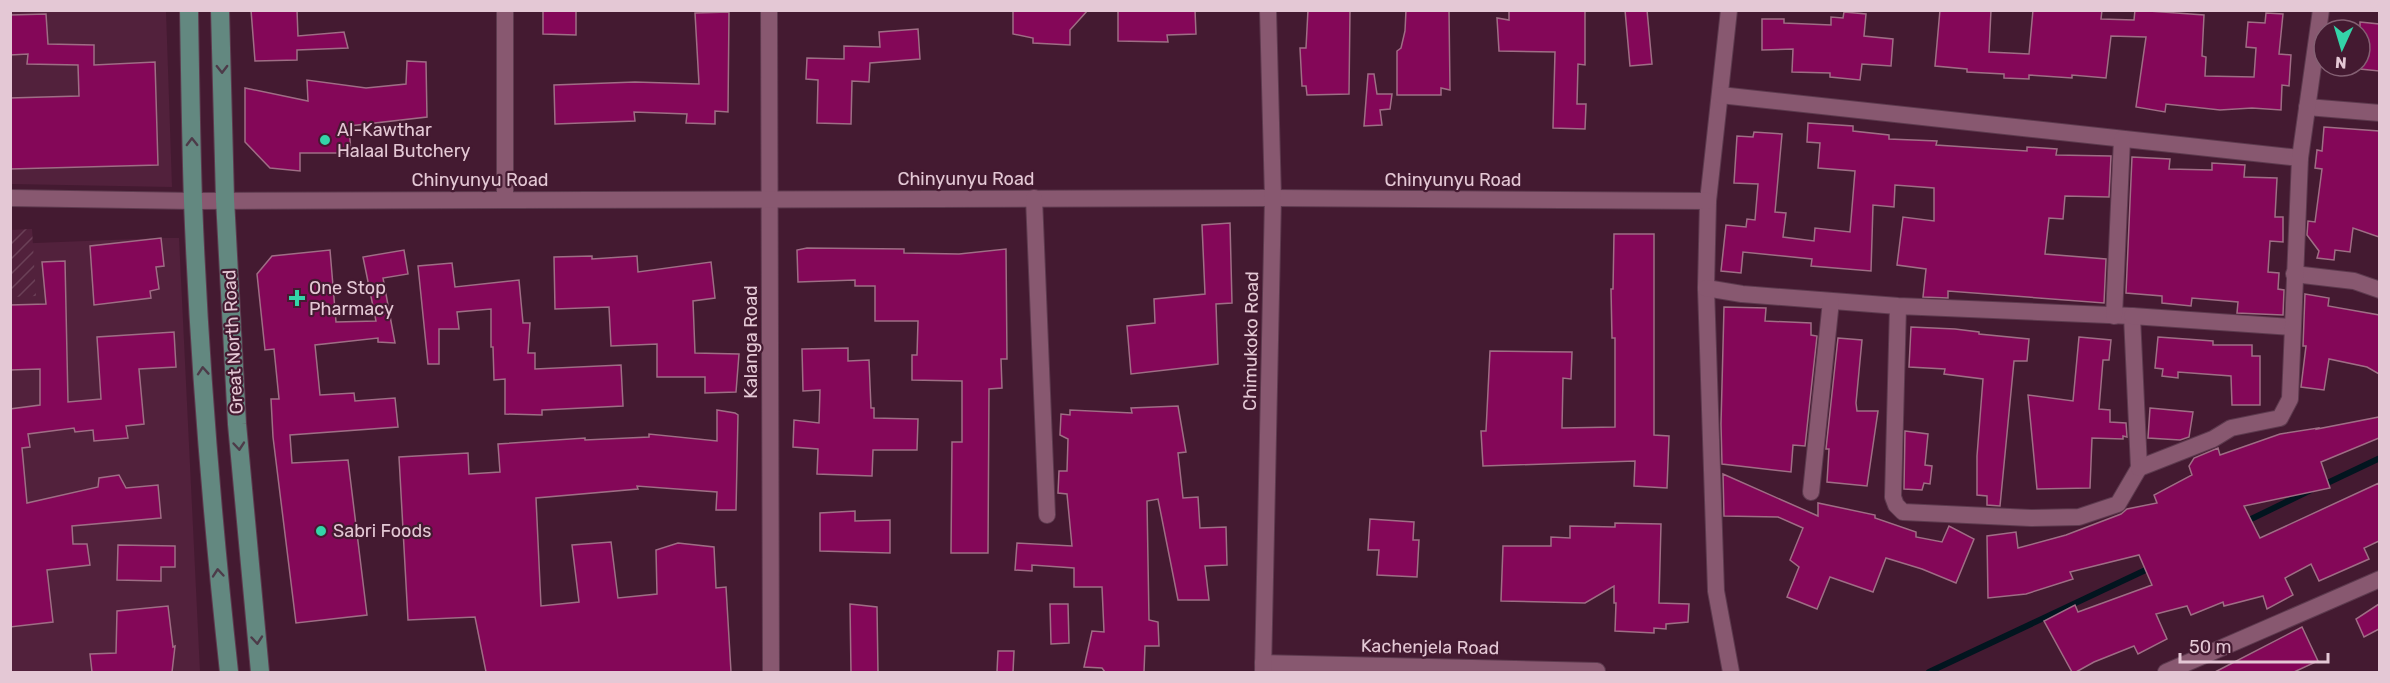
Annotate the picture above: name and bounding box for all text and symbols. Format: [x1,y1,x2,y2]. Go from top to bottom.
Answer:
north arrow [2312,18,2372,78]
text: N [2335,53,2347,72]
one-way arrow [216,64,228,73]
place label: Al-Kawthar Halaal Butchery [337,119,471,162]
marker: Al-Kawthar Halaal Butchery [318,133,332,147]
one-way arrow [186,138,198,147]
street label: Chinyunyu Road [897,168,1035,190]
street label: Chinyunyu Road [411,169,549,191]
street label: Chinyunyu Road [1384,169,1522,191]
street label: Great North Road [218,269,248,415]
street label: Chimukoko Road [1239,271,1263,411]
place label: One Stop Pharmacy [309,277,394,320]
street label: Kalanga Road [740,285,762,399]
marker: One Stop Pharmacy [290,291,304,305]
one-way arrow [197,367,210,376]
one-way arrow [232,441,245,450]
place label: Sabri Foods [333,520,431,542]
marker: Sabri Foods [314,524,328,538]
one-way arrow [212,568,225,577]
scale bar [2180,626,2328,664]
street label: Kachenjela Road [1361,635,1499,659]
one-way arrow [250,636,263,645]
text: 50 m [2189,636,2232,658]

